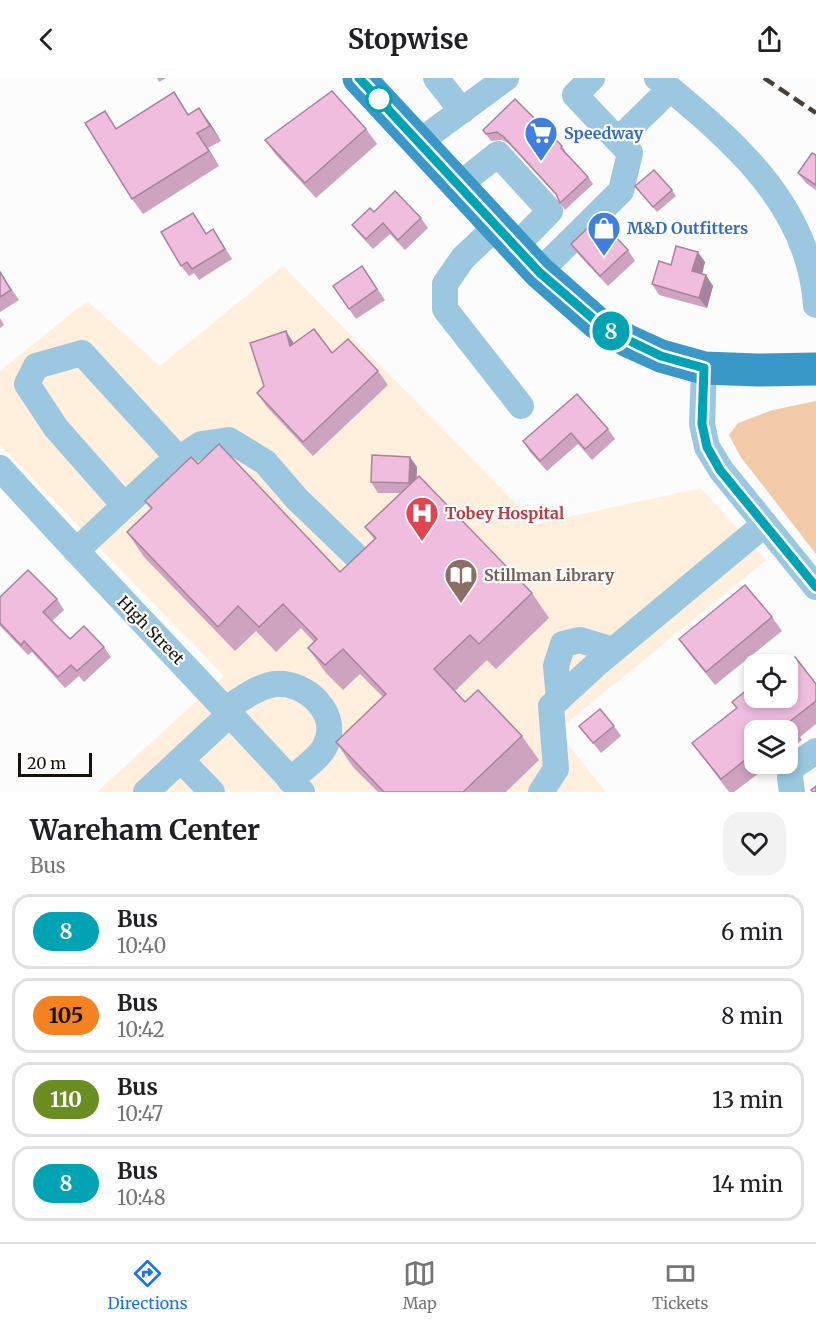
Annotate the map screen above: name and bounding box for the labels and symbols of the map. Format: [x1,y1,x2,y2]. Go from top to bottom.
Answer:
unlabelled marker [366,86,392,112]
supermarket icon: Speedway [523,115,559,162]
place label: Speedway [564,123,644,143]
shop icon: M&D Outfitters [586,210,622,257]
place label: M&D Outfitters [627,218,748,238]
line badge: 8 [592,312,630,350]
hospital icon: Tobey Hospital [404,495,440,542]
place label: Tobey Hospital [445,503,564,523]
library icon: Stillman Library [443,557,479,604]
place label: Stillman Library [484,565,615,585]
street label: High Street [113,592,189,669]
scale bar [18,750,92,778]

